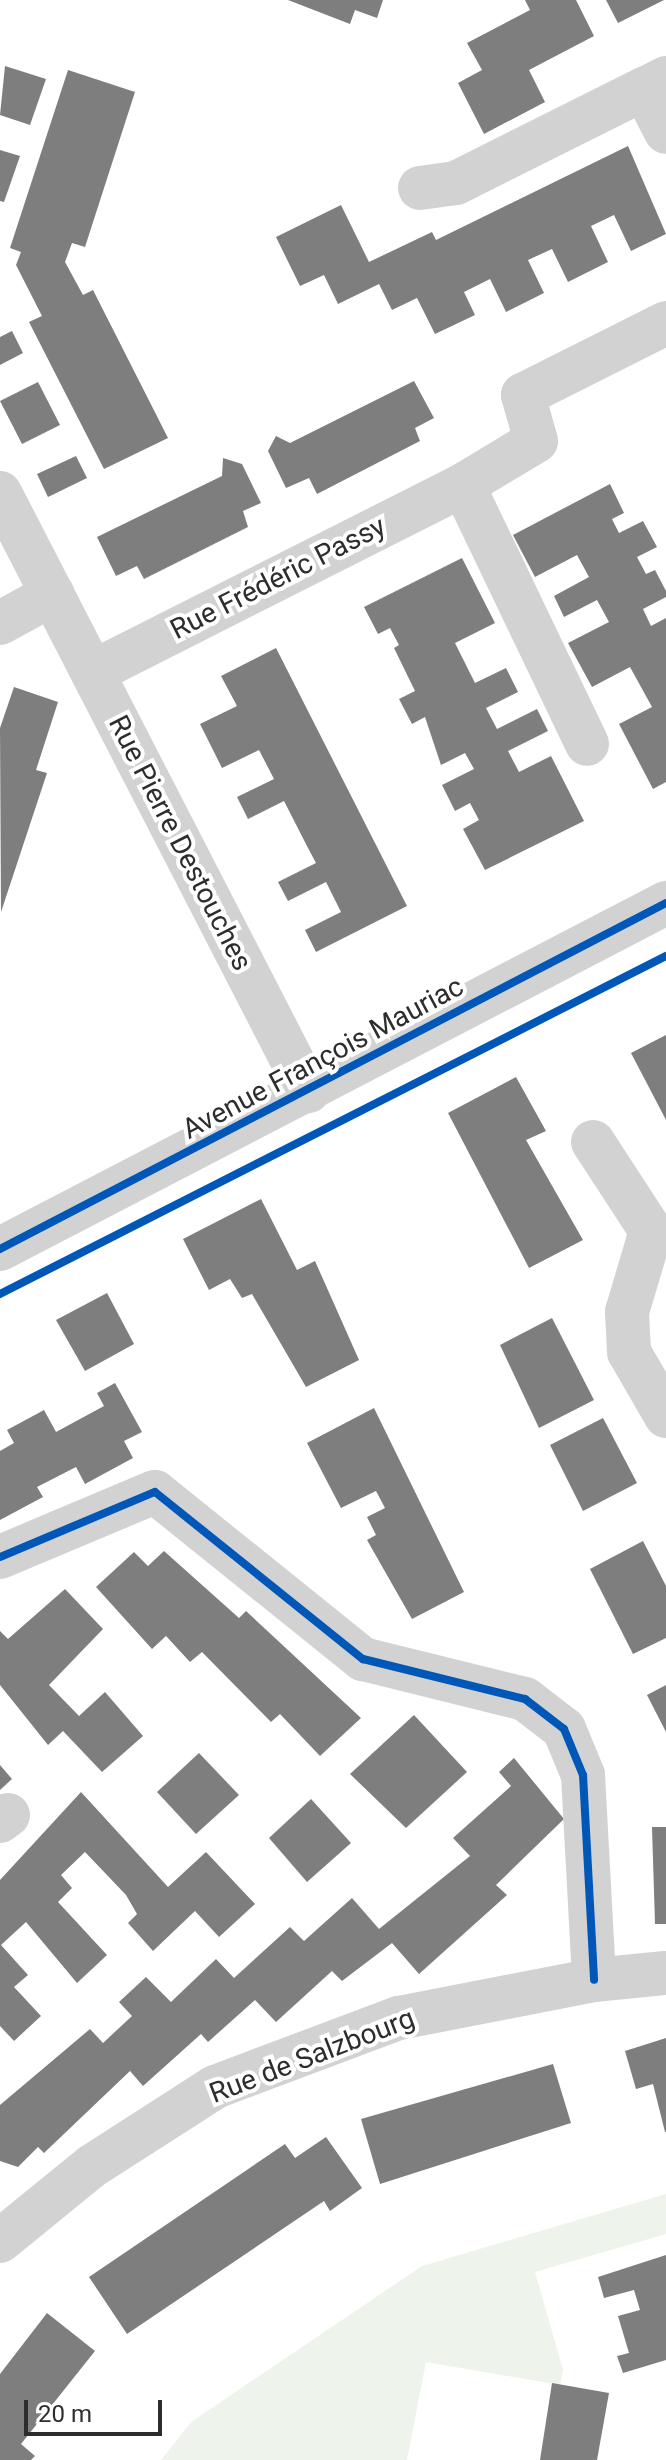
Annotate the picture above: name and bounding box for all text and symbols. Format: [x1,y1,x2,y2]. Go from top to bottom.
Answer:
street label: Rue Frédéric Passy [165,509,391,647]
street label: Rue Pierre Destouches [101,710,259,976]
street label: Avenue François Mauriac [177,970,469,1146]
street label: Rue de Salzbourg [205,2001,419,2111]
scale bar [28,2384,166,2434]
text: 20 m [38,2400,92,2428]

